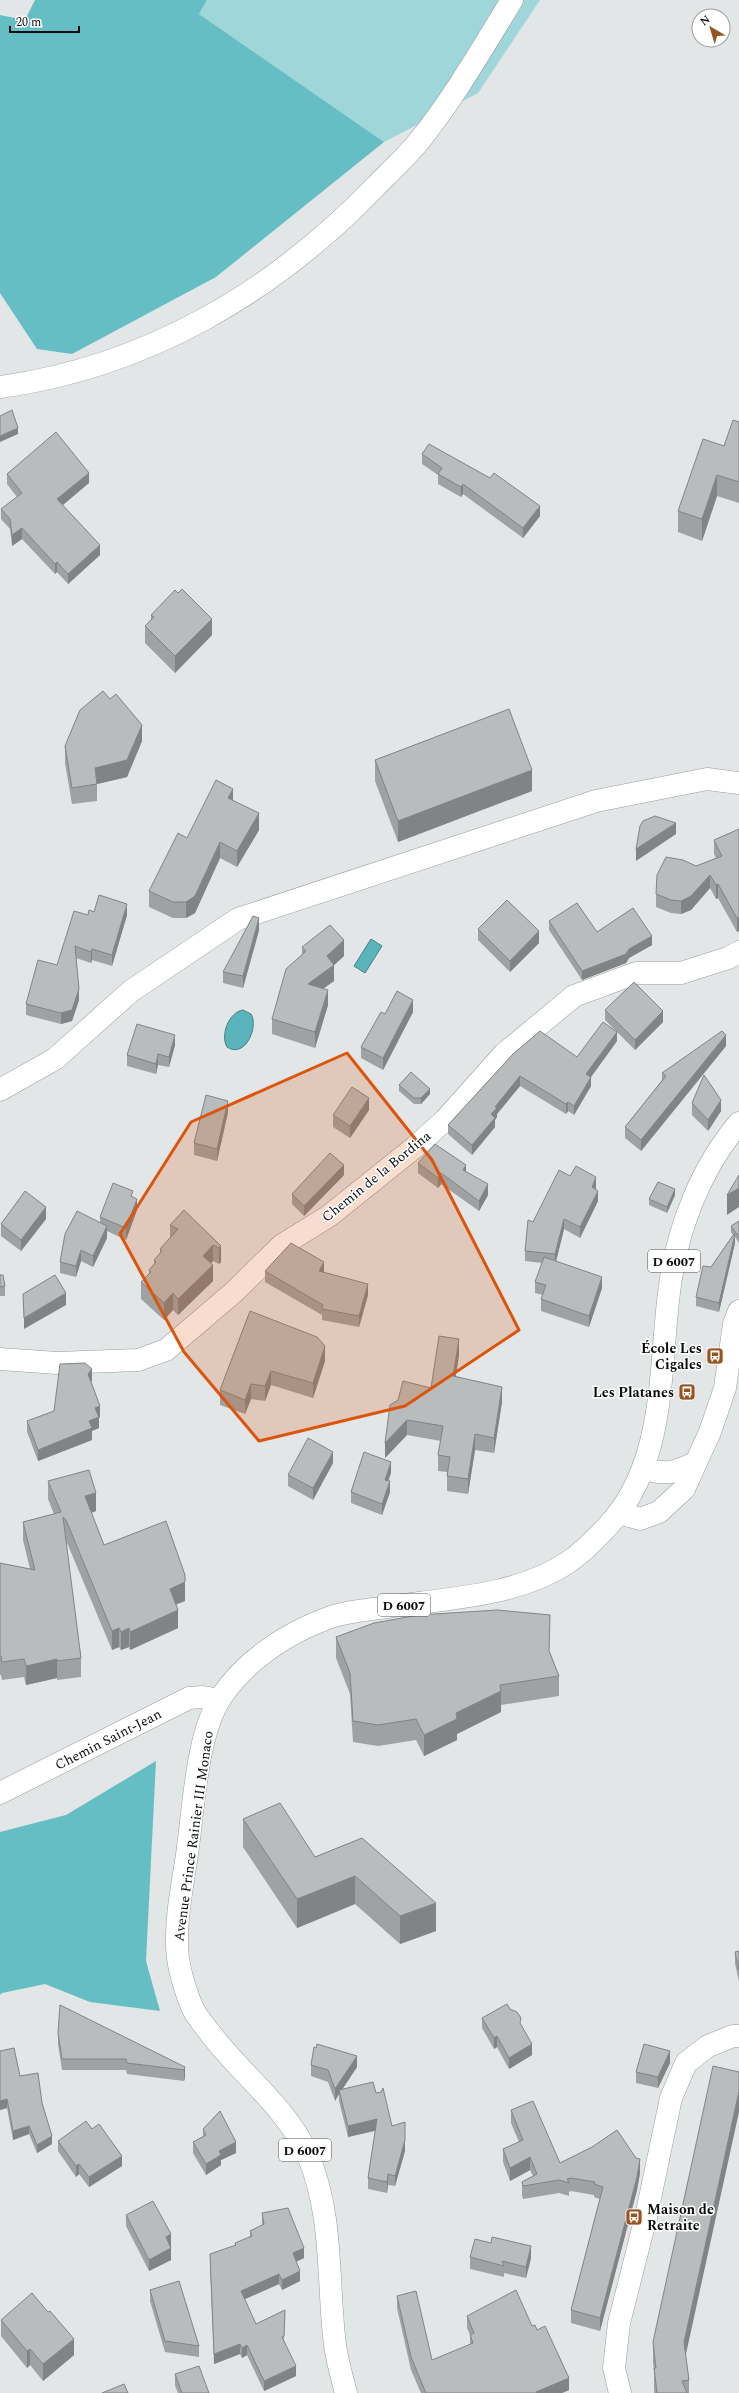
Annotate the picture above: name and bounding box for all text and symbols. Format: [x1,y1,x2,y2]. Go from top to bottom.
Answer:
scale bar [10,8,79,34]
north arrow [691,8,731,48]
text: N [696,11,714,30]
text: 20 m [16,13,41,32]
street label: Chemin de la Bordina [317,1126,436,1227]
road number: D 6007 [648,1250,700,1272]
place label: École Les Cigales [641,1338,702,1375]
bus stop icon: École Les Cigales [705,1346,725,1366]
place label: Les Platanes [593,1382,674,1403]
bus stop icon: Les Platanes [677,1382,697,1402]
road number: D 6007 [378,1594,430,1616]
street label: Chemin Saint-Jean [51,1704,165,1775]
street label: Avenue Prince Rainier III Monaco [168,1729,219,1943]
road number: D 6007 [279,2139,331,2161]
place label: Maison de Retraite [647,2199,714,2236]
bus stop icon: Maison de Retraite [624,2207,644,2227]

